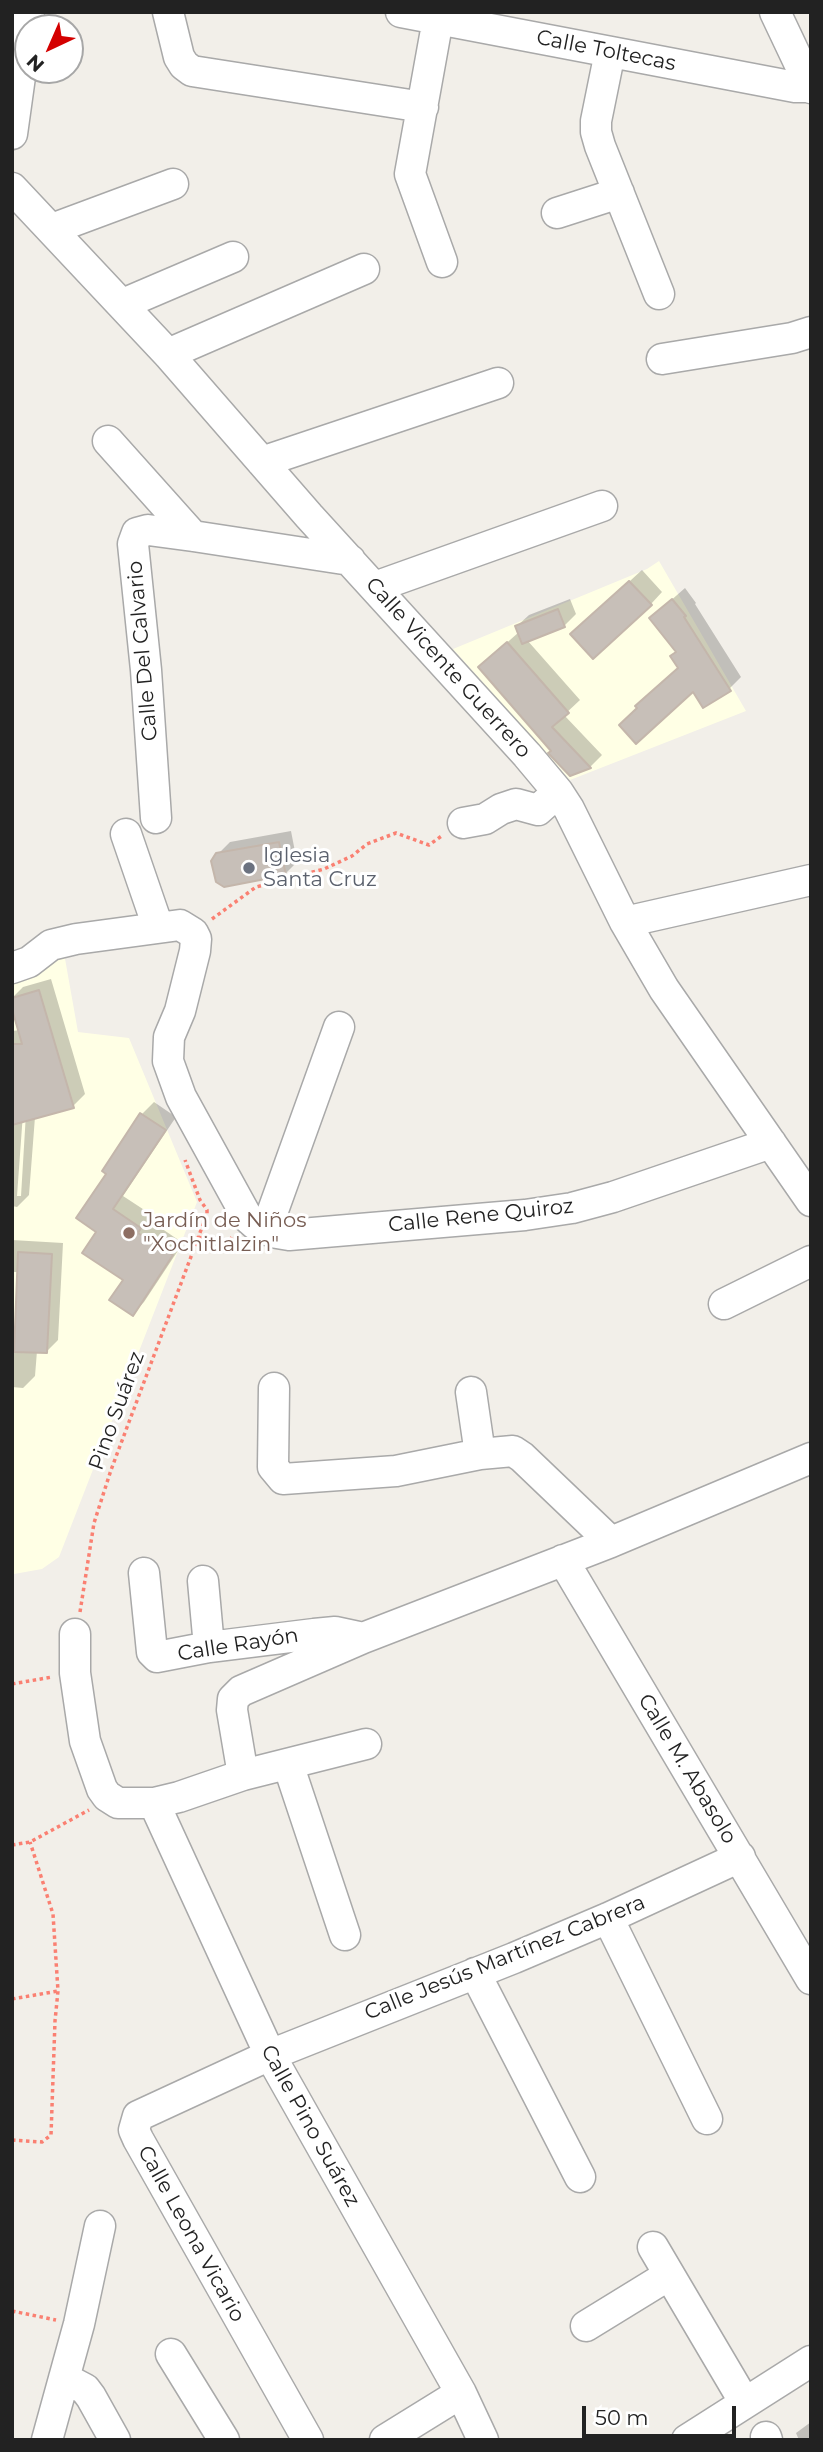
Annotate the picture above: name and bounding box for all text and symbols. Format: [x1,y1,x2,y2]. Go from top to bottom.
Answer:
north arrow [14,14,84,84]
street label: Calle Toltecas [534,25,678,77]
text: N [22,49,49,77]
street label: Calle Del Calvario [123,560,163,742]
street label: Calle Vicente Guerrero [360,572,536,764]
place label: Iglesia Santa Cruz [263,843,377,893]
marker: Iglesia Santa Cruz [241,860,257,876]
street label: Calle Rene Quiroz [387,1194,575,1238]
place label: Jardín de Niños "Xochitlalzin" [143,1208,306,1258]
marker: Jardín de Niños "Xochitlalzin" [121,1225,137,1241]
street label: Pino Suárez [84,1348,150,1474]
street label: Calle Rayón [176,1623,300,1667]
street label: Calle M. Abasolo [632,1689,742,1849]
street label: Calle Jesús Martínez Cabrera [361,1890,649,2026]
street label: Calle Pino Suárez [255,2041,365,2211]
street label: Calle Leona Vicario [132,2141,250,2327]
scale bar [585,2392,739,2436]
text: 50 m [595,2405,649,2430]

